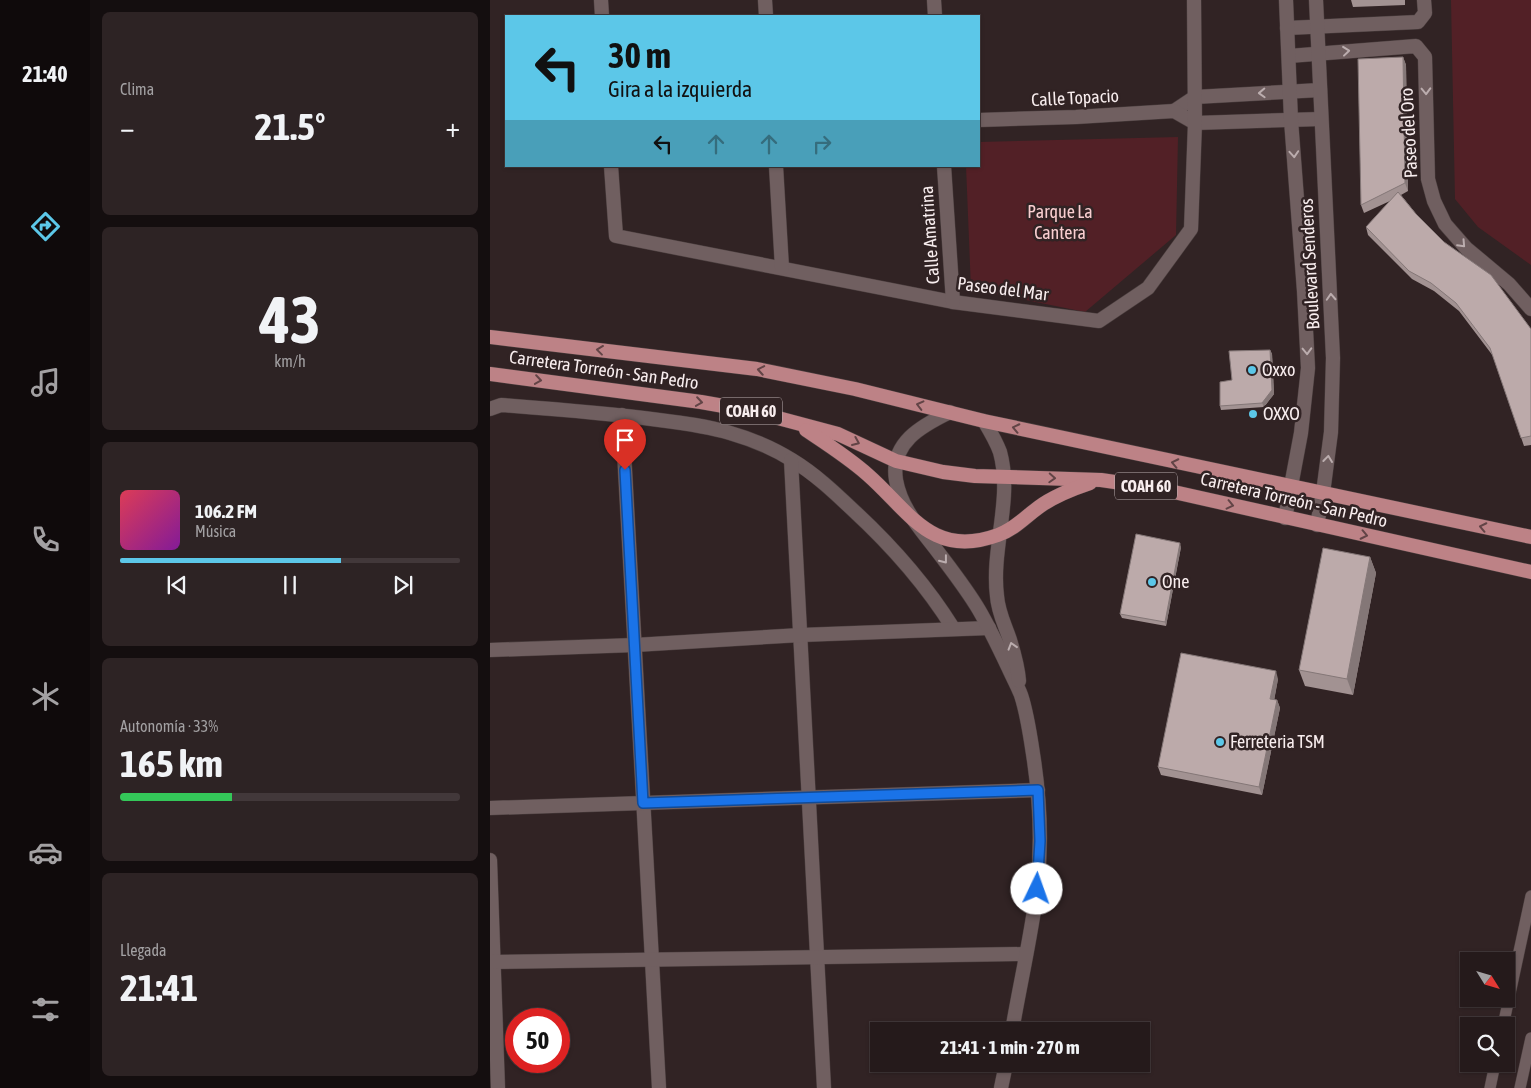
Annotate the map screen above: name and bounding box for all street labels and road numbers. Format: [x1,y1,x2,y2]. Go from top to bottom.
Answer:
street label: Calle Topacio [1031,85,1119,110]
street label: Paseo del Oro [1396,87,1421,179]
street label: Calle Amatrina [916,185,943,285]
street label: Boulevard Senderos [1296,198,1323,330]
street label: Paseo del Mar [956,272,1051,305]
street label: Carretera Torreón - San Pedro [508,346,700,393]
road number: COAH 60 [720,398,782,424]
street label: Carretera Torreón - San Pedro [1199,468,1390,531]
road number: COAH 60 [1115,472,1177,500]

